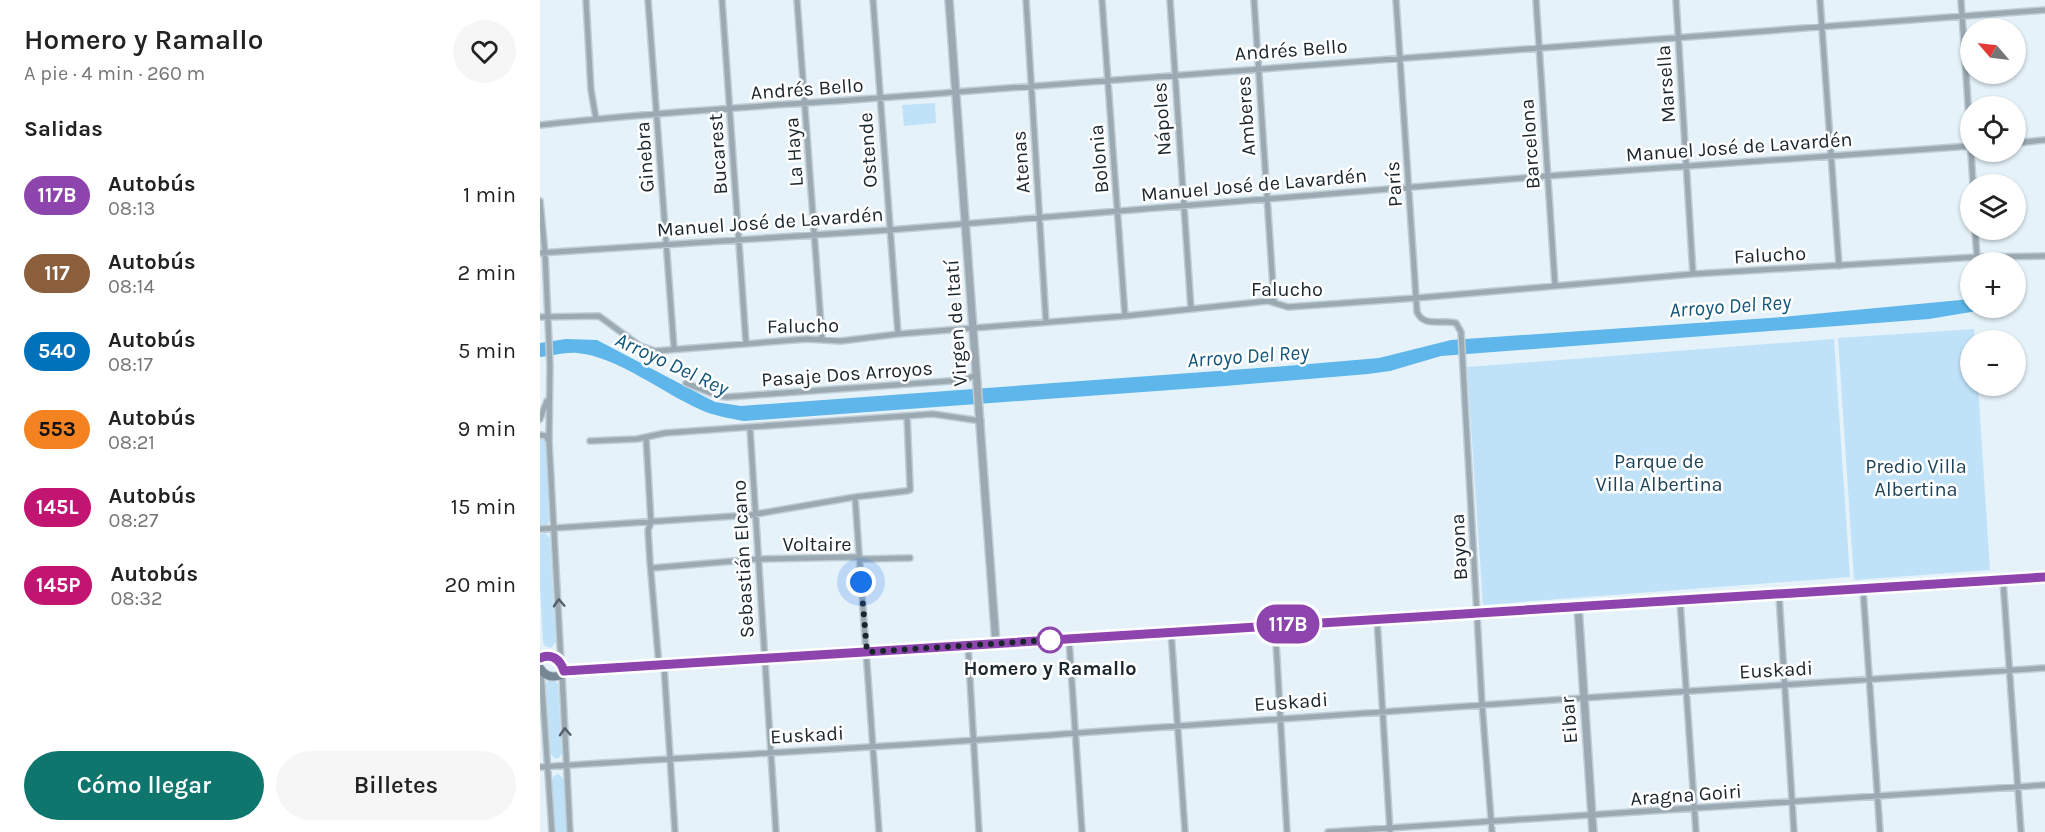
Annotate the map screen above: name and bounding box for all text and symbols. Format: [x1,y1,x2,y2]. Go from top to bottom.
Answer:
north arrow [1960,18,2026,84]
map controls [1960,18,2026,396]
button: heart [453,20,516,83]
text: Homero y Ramallo [24,23,263,56]
street label: Andrés Bello [1234,35,1348,65]
street label: Marsella [1652,44,1680,124]
text: A pie · 4 min · 260 m [24,62,205,85]
street label: Andrés Bello [750,74,864,104]
street label: Amberes [1232,75,1260,157]
street label: Nápoles [1148,81,1176,157]
button: locate [1960,96,2026,162]
street label: Barcelona [1515,98,1545,190]
street label: Bucarest [704,112,732,195]
street label: Ostende [854,112,882,188]
text: Salidas [24,116,103,142]
street label: La Haya [780,116,808,188]
street label: Ginebra [631,121,659,193]
street label: Bolonia [1085,124,1113,194]
street label: Manuel José de Lavardén [1625,128,1853,166]
street label: Atenas [1007,130,1035,194]
street label: París [1381,160,1407,208]
street label: Manuel José de Lavardén [1140,164,1368,206]
text: Autobús [108,171,196,197]
button: layers [1960,174,2026,240]
text: 1 min [463,182,516,208]
text: 117B [37,183,77,207]
text: 08:13 [108,197,155,220]
street label: Manuel José de Lavardén [656,203,884,241]
street label: Falucho [1733,242,1807,268]
text: Autobús [108,249,196,275]
button: + [1960,252,2026,318]
street label: Virgen de Itatí [940,259,972,387]
text: 2 min [458,260,516,286]
text: 117 [44,261,70,285]
text: 08:14 [108,275,155,298]
street label: Falucho [1251,278,1323,301]
water label: Arroyo Del Rey [1668,290,1793,322]
street label: Falucho [767,314,839,338]
text: Autobús [108,327,196,353]
water label: Arroyo Del Rey [612,327,733,401]
button: − [1960,330,2026,396]
text: 5 min [458,338,516,364]
text: 540 [38,339,76,363]
water label: Arroyo Del Rey [1186,340,1311,372]
text: 08:17 [108,353,153,376]
street label: Pasaje Dos Arroyos [760,357,934,391]
text: Autobús [108,405,196,431]
text: 9 min [458,416,516,442]
text: 553 [38,417,76,441]
text: 08:21 [108,431,155,454]
park label: Parque de Villa Albertina [1595,450,1723,496]
park label: Predio Villa Albertina [1865,455,1967,501]
street label: Sebastián Elcano [727,479,759,639]
text: Autobús [109,483,196,509]
text: 15 min [451,494,516,520]
text: 145L [36,495,79,519]
text: 08:27 [109,509,158,532]
street label: Bayona [1446,513,1472,581]
street label: Voltaire [782,533,852,556]
text: Autobús [110,561,198,587]
your location [846,567,876,597]
text: 20 min [445,572,516,598]
text: 145P [36,573,80,597]
text: 08:32 [110,587,163,610]
one-way arrow [552,599,565,608]
line badge: 117B [1246,604,1330,644]
text: 117B [1268,612,1308,636]
marker: Homero y Ramallo [1037,627,1063,653]
place label: Homero y Ramallo [963,657,1137,680]
street label: Euskadi [1738,657,1814,683]
street label: Euskadi [1253,688,1329,716]
street label: Eibar [1556,695,1582,744]
street label: Euskadi [769,722,845,748]
one-way arrow [558,727,571,736]
button: Cómo llegar [24,751,264,820]
button: Billetes [276,751,516,820]
street label: Aragna Goiri [1629,780,1743,810]

